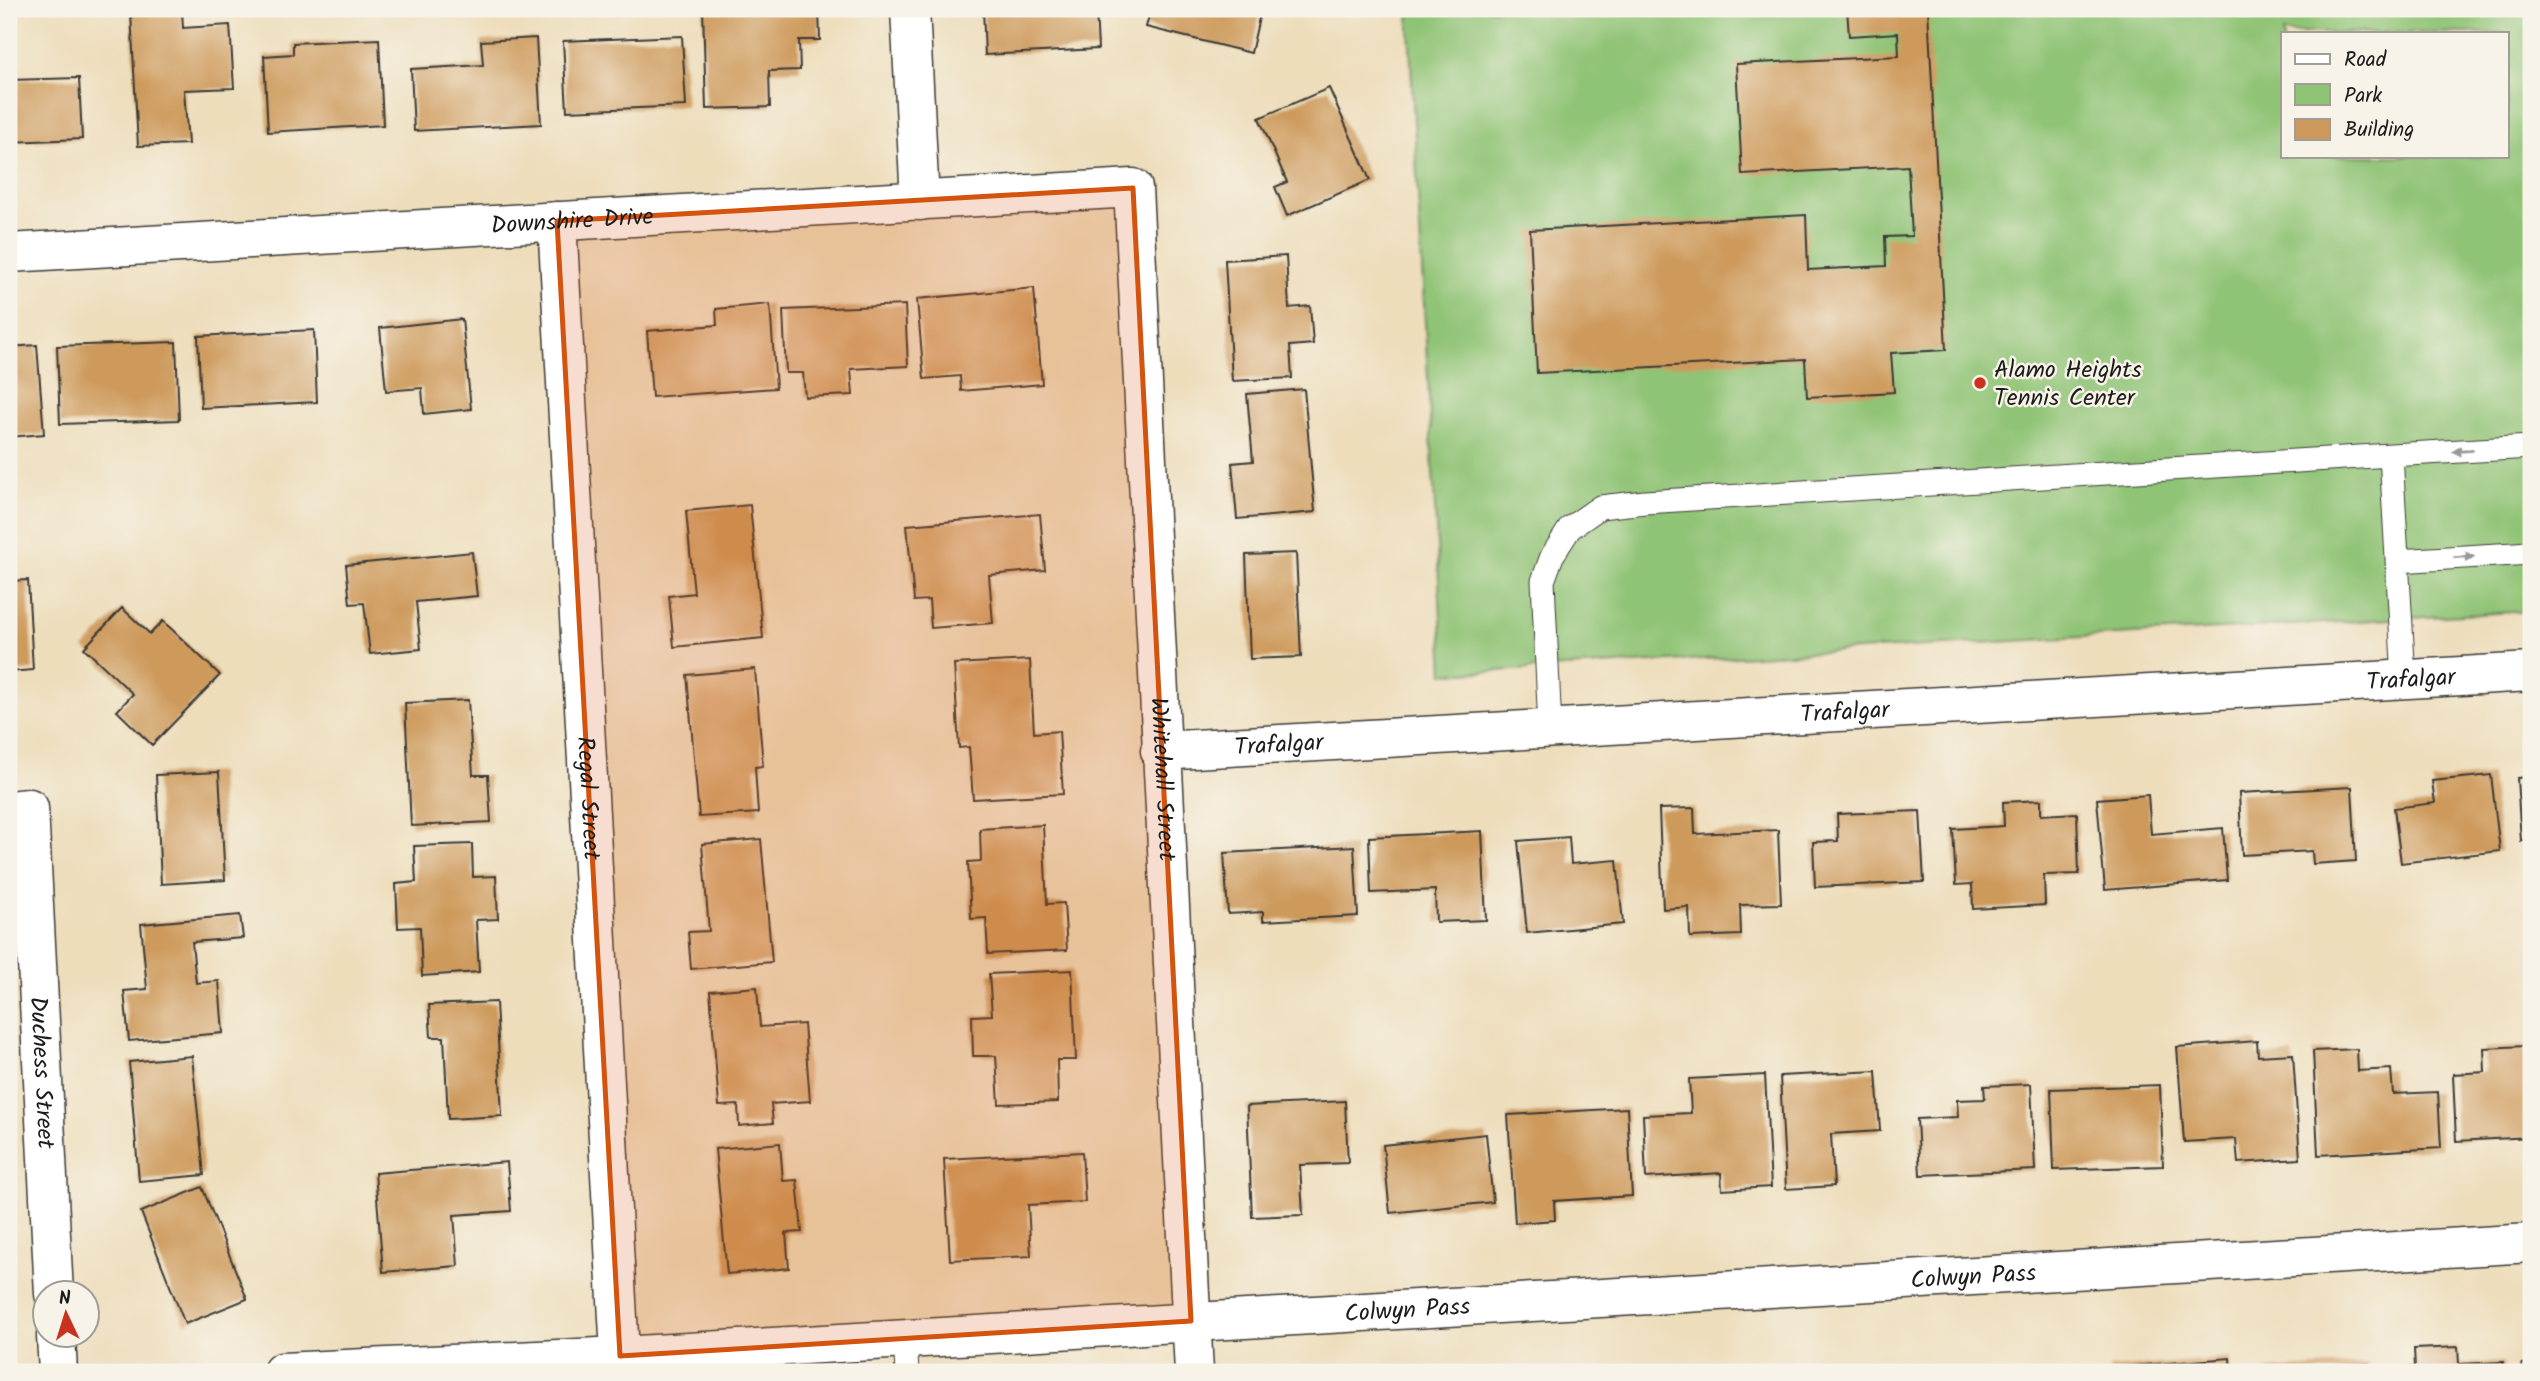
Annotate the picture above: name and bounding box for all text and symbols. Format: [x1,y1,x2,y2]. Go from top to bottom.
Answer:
legend [2281,32,2508,158]
text: Road [2344,44,2387,77]
text: Park [2344,80,2382,113]
text: Building [2344,114,2414,147]
street label: Downshire Drive [490,198,655,246]
place label: Alamo Heights Tennis Center [1994,351,2142,418]
marker: Alamo Heights Tennis Center [1972,375,1988,391]
one-way arrow [2452,445,2474,456]
one-way arrow [2454,551,2476,562]
street label: Trafalgar [2366,658,2459,702]
street label: Trafalgar [1799,691,1892,735]
street label: Whitehall Street [1138,697,1186,863]
street label: Trafalgar [1233,724,1326,768]
street label: Regal Street [565,735,611,862]
street label: Duchess Street [18,996,65,1150]
street label: Colwyn Pass [1909,1254,2037,1301]
north arrow [32,1280,102,1350]
text: N [58,1284,72,1314]
street label: Colwyn Pass [1343,1288,1471,1334]

